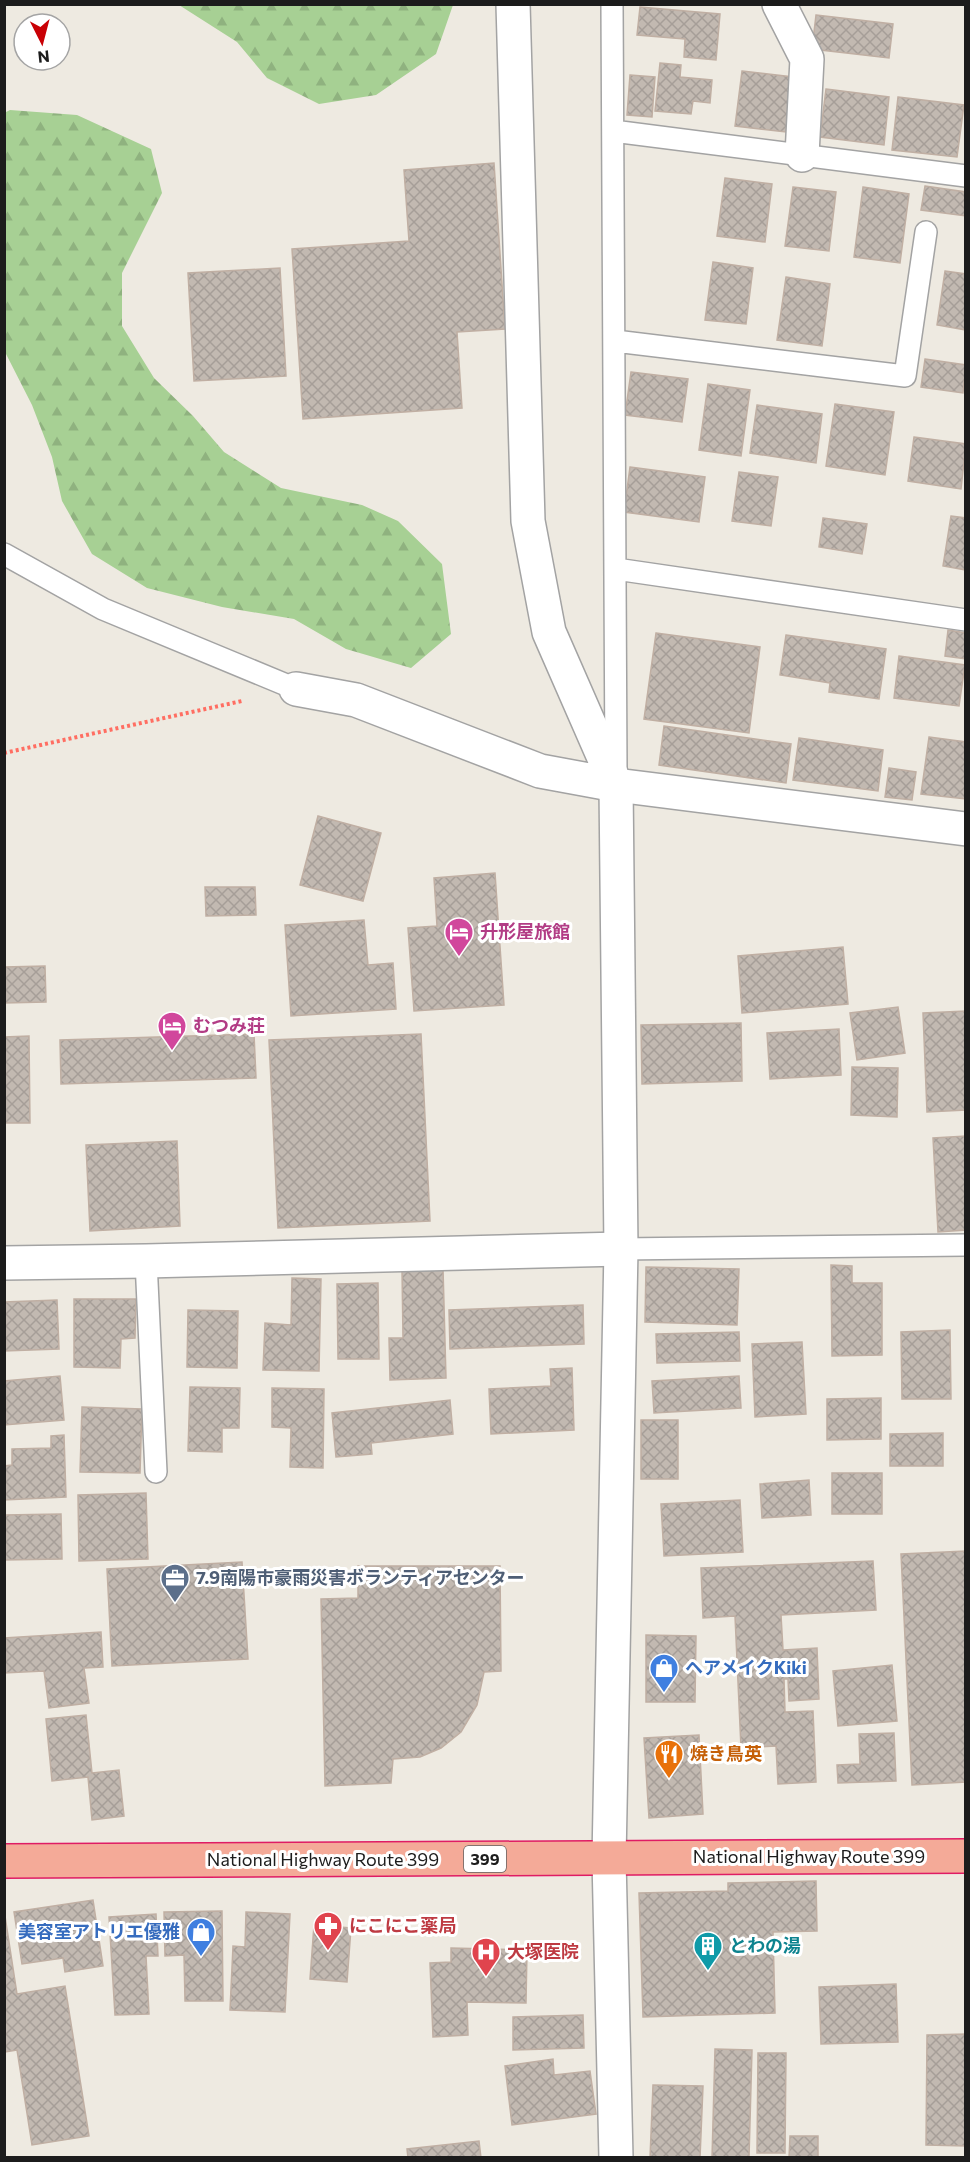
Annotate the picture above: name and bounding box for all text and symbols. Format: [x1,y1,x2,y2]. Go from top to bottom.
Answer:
north arrow [12,12,72,72]
text: N [37,47,51,67]
hotel icon: 升形屋旅館 [443,916,475,958]
place label: 升形屋旅館 [480,920,570,942]
hotel icon: むつみ荘 [156,1010,188,1052]
place label: むつみ荘 [193,1014,265,1036]
office icon: 7.9南陽市豪雨災害ボランティアセンター [159,1562,191,1604]
place label: 7.9南陽市豪雨災害ボランティアセンター [196,1566,525,1588]
shop icon: ヘアメイクKiki [648,1652,680,1694]
place label: ヘアメイクKiki [685,1656,807,1678]
restaurant icon: 焼き鳥英 [653,1738,685,1780]
place label: 焼き鳥英 [690,1742,762,1764]
street label: National Highway Route 399 [693,1845,925,1867]
road number: 399 [464,1846,506,1872]
street label: National Highway Route 399 [207,1848,439,1870]
pharmacy icon: にこにこ薬局 [312,1910,344,1952]
place label: にこにこ薬局 [349,1914,456,1936]
shop icon: 美容室アトリエ優雅 [185,1916,217,1958]
place label: 美容室アトリエ優雅 [18,1920,180,1942]
building icon: とわの湯 [692,1930,724,1972]
place label: とわの湯 [729,1934,801,1956]
hospital icon: 大塚医院 [470,1936,502,1978]
place label: 大塚医院 [507,1940,579,1962]

